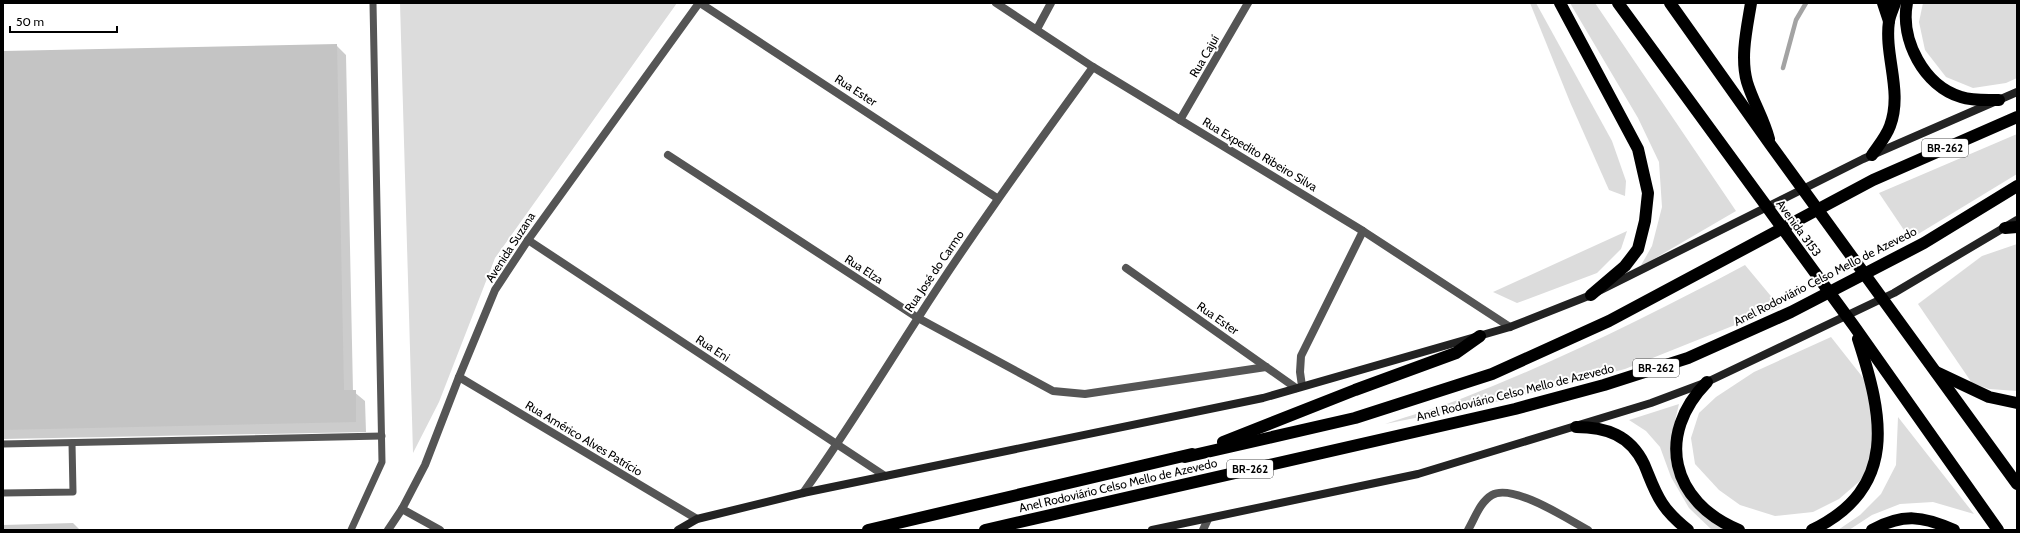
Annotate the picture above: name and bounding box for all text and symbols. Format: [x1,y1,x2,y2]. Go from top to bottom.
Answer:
scale bar [10,8,117,34]
text: 50 m [16,14,44,29]
street label: Rua Cajuí [1186,32,1222,80]
street label: Rua Ester [832,71,880,109]
street label: Rua Expedito Ribeiro Silva [1200,114,1320,194]
road number: BR-262 [1922,139,1968,157]
street label: Avenida 3153 [1773,197,1825,259]
street label: Avenida Suzana [482,209,538,285]
street label: Anel Rodoviário Celso Mello de Azevedo [1731,223,1919,329]
street label: Rua José do Carmo [901,227,967,315]
street label: Rua Elza [842,251,886,287]
street label: Rua Ester [1194,298,1242,338]
street label: Rua Eni [693,331,733,365]
road number: BR-262 [1633,359,1679,377]
street label: Anel Rodoviário Celso Mello de Azevedo [1415,360,1616,424]
street label: Rua Américo Alves Patrício [523,397,646,479]
street label: Anel Rodoviário Celso Mello de Azevedo [1017,455,1219,515]
road number: BR-262 [1227,460,1273,478]

